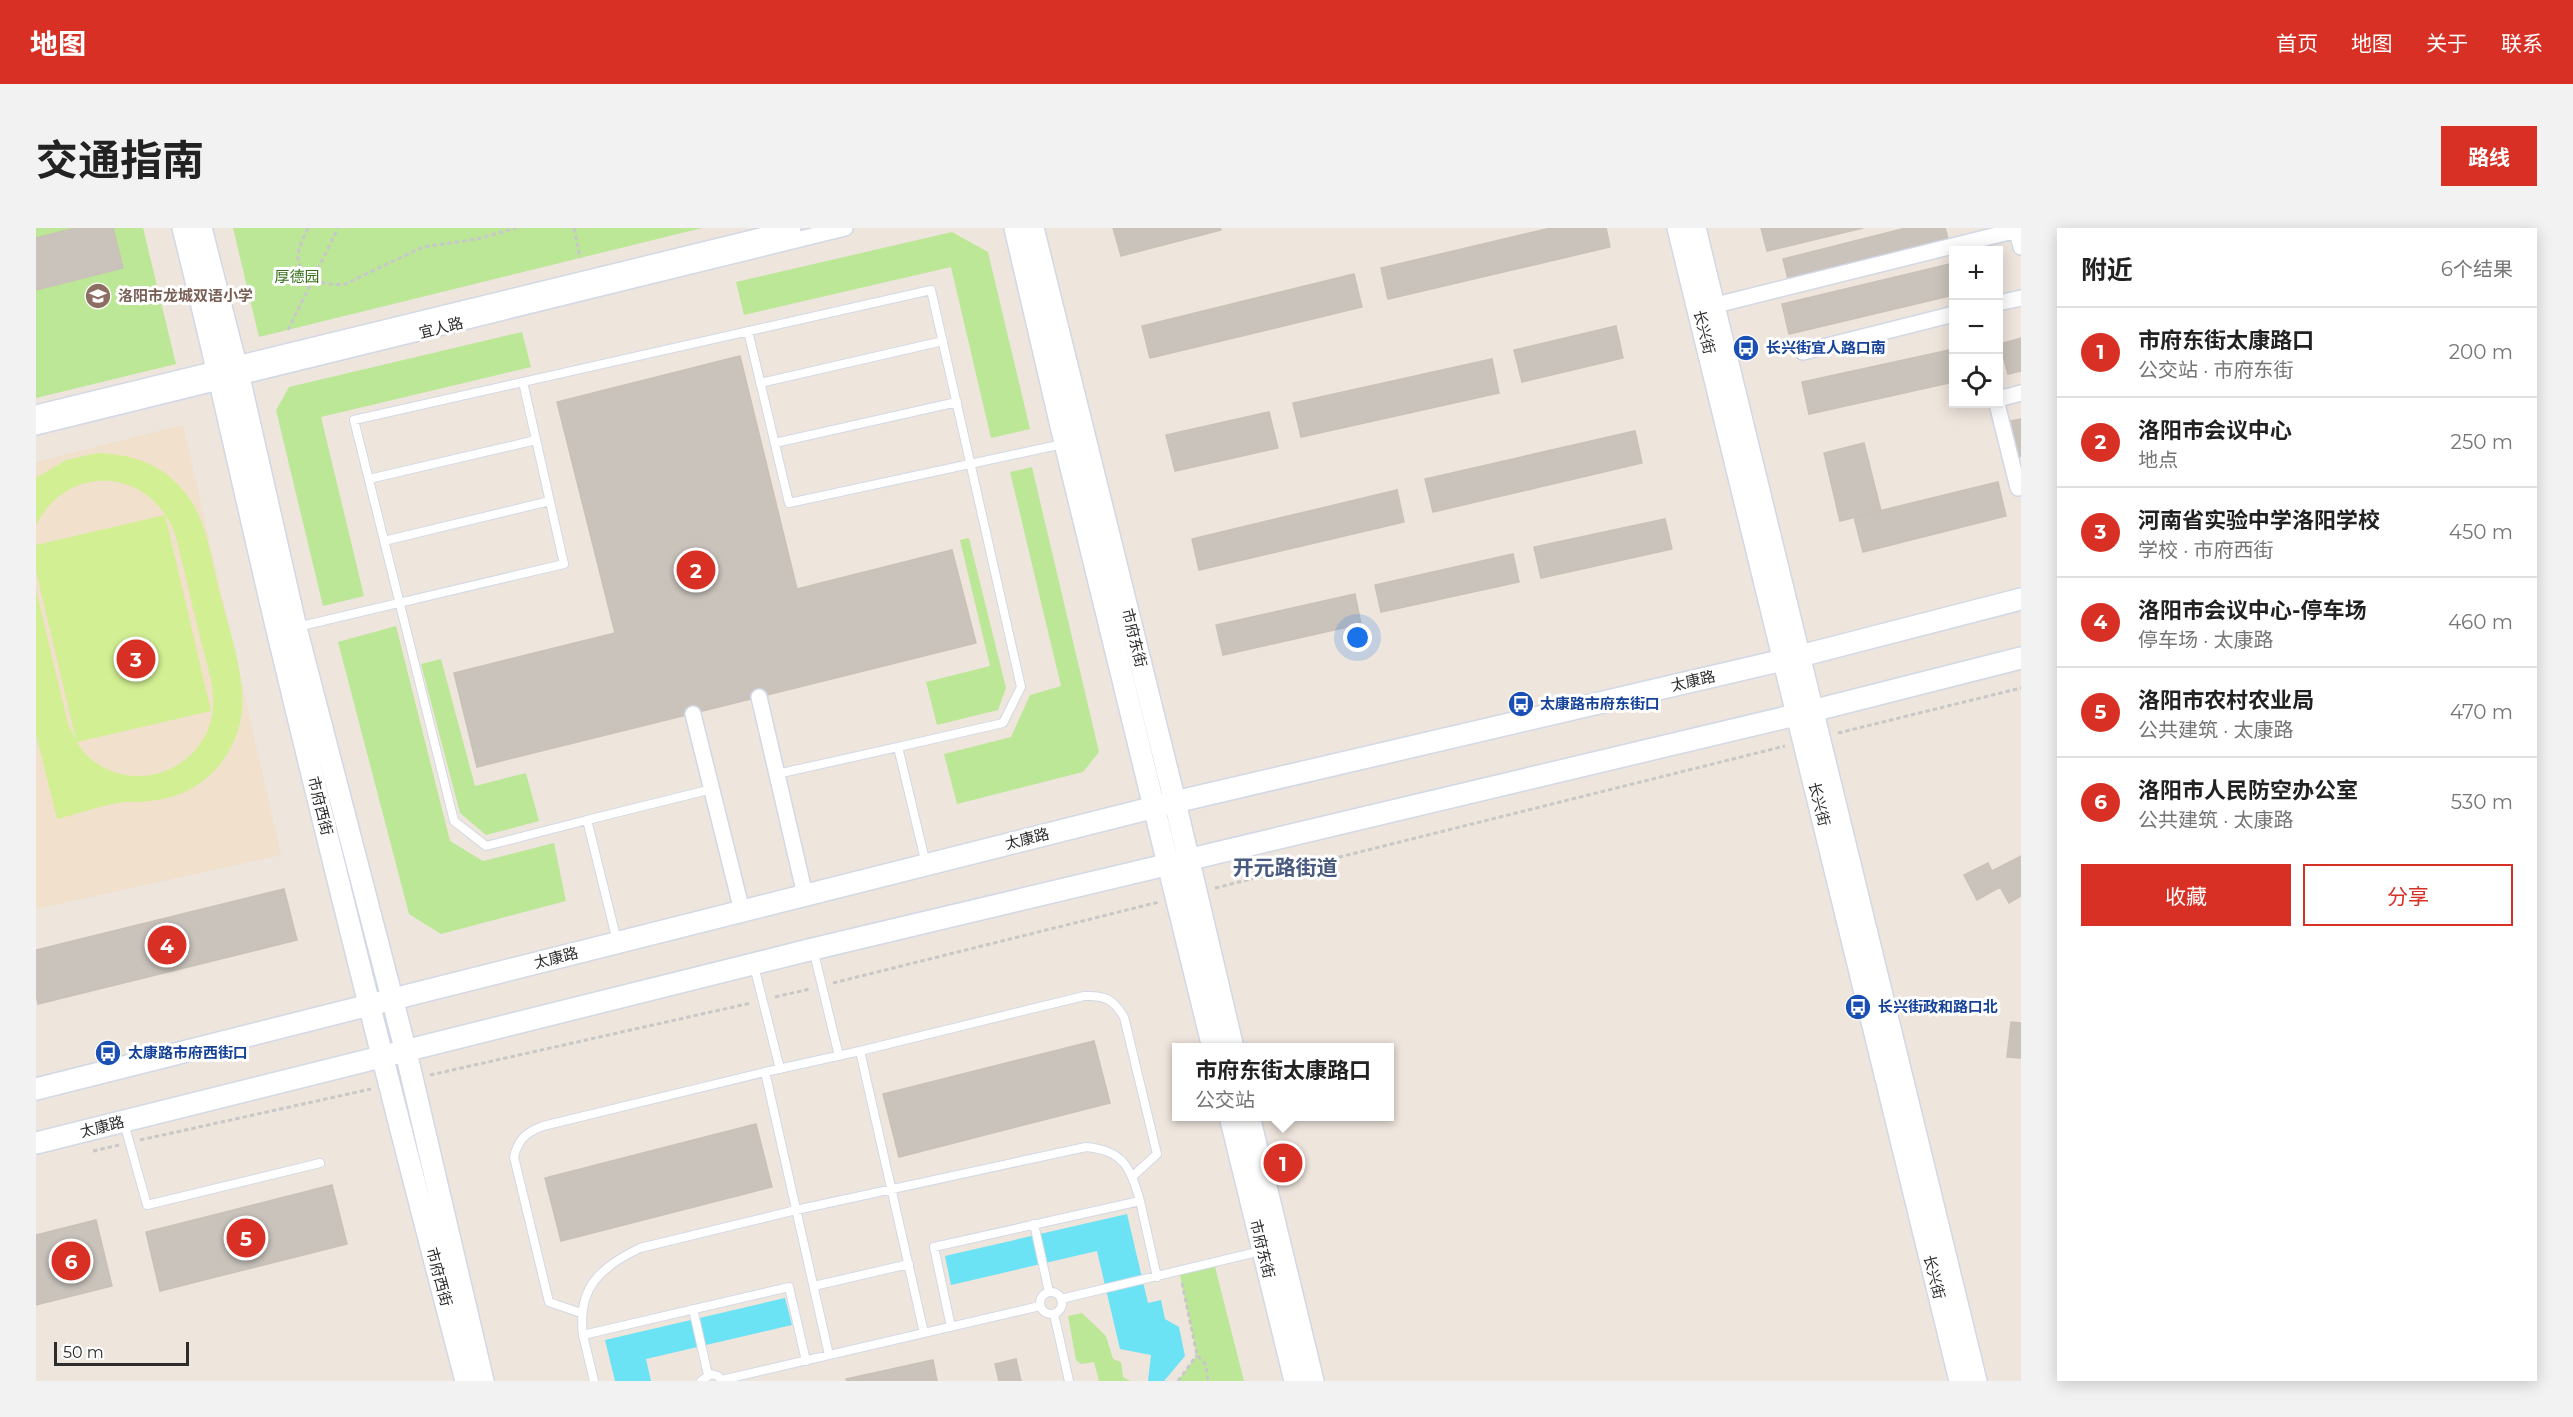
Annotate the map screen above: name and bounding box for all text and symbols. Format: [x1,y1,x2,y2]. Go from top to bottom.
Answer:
text: 地图 [30,27,86,61]
text: 首页 [2276,31,2318,56]
text: 地图 [2351,31,2393,56]
text: 关于 [2426,31,2468,56]
text: 联系 [2501,31,2543,56]
button: 路线 [2441,126,2537,186]
text: 交通指南 [36,134,204,186]
map controls [1949,246,2003,408]
button: + [1949,246,2003,300]
text: 附近 [2081,254,2133,286]
text: 6个结果 [2441,257,2513,281]
park label: 厚德园 [274,267,320,286]
school or university icon: 洛阳市龙城双语小学 [83,281,113,311]
place label: 洛阳市龙城双语小学 [118,286,253,305]
button: − [1949,300,2003,354]
street label: 长兴街 [1690,308,1719,356]
street label: 宜人路 [417,313,465,342]
text: 市府东街太康路口 [2138,327,2314,354]
bus stop icon: 长兴街宜人路口南 [1731,333,1761,363]
place label: 长兴街宜人路口南 [1766,338,1886,357]
text: 1 [2097,340,2104,364]
text: 200 m [2449,340,2513,364]
button: locate [1949,354,2003,408]
text: 公交站 · 市府东街 [2138,358,2294,382]
text: 洛阳市会议中心 [2138,417,2292,444]
text: 2 [2095,430,2106,454]
text: 250 m [2451,430,2513,454]
text: 地点 [2138,448,2178,472]
text: 河南省实验中学洛阳学校 [2138,507,2380,534]
text: 3 [2095,520,2106,544]
text: 450 m [2449,520,2513,544]
text: 学校 · 市府西街 [2138,538,2274,562]
pin: 2 [676,548,716,592]
text: 洛阳市会议中心-停车场 [2138,597,2367,624]
street label: 市府东街 [1118,606,1151,669]
text: 4 [2094,610,2107,634]
text: 460 m [2448,610,2513,634]
your location [1343,623,1372,652]
text: 停车场 · 太康路 [2138,628,2274,652]
pin: 3 [116,636,156,682]
street label: 太康路 [1669,666,1717,695]
text: 洛阳市农村农业局 [2138,687,2314,714]
bus stop icon: 太康路市府东街口 [1506,689,1536,719]
place label: 太康路市府东街口 [1540,694,1660,713]
text: 5 [2095,700,2106,724]
text: 470 m [2450,700,2513,724]
text: 公共建筑 · 太康路 [2138,718,2294,742]
street label: 市府西街 [304,774,337,837]
text: 洛阳市人民防空办公室 [2138,777,2358,804]
street label: 长兴街 [1805,780,1834,828]
text: 6 [2094,790,2107,814]
text: 530 m [2451,790,2513,814]
text: 公共建筑 · 太康路 [2138,808,2294,832]
street label: 太康路 [1003,824,1051,853]
district label: 开元路街道 [1233,855,1338,880]
button: 收藏 [2081,864,2291,926]
button: 分享 [2303,864,2513,926]
pin: 4 [148,922,186,968]
street label: 太康路 [532,943,580,972]
bus stop icon: 长兴街政和路口北 [1843,992,1873,1022]
place label: 长兴街政和路口北 [1878,997,1998,1016]
bus stop icon: 太康路市府西街口 [93,1038,123,1068]
place label: 太康路市府西街口 [128,1043,248,1062]
popup [1172,1043,1394,1121]
text: 市府东街太康路口 [1195,1057,1371,1084]
text: 公交站 [1195,1088,1255,1112]
street label: 太康路 [78,1112,126,1141]
pin: 1 [1264,1140,1302,1186]
pin: 5 [226,1216,266,1260]
street label: 市府东街 [1246,1217,1279,1280]
pin: 6 [51,1238,90,1284]
street label: 市府西街 [423,1245,456,1308]
street label: 长兴街 [1920,1253,1949,1301]
scale bar [54,1339,189,1366]
text: 50 m [63,1343,104,1362]

